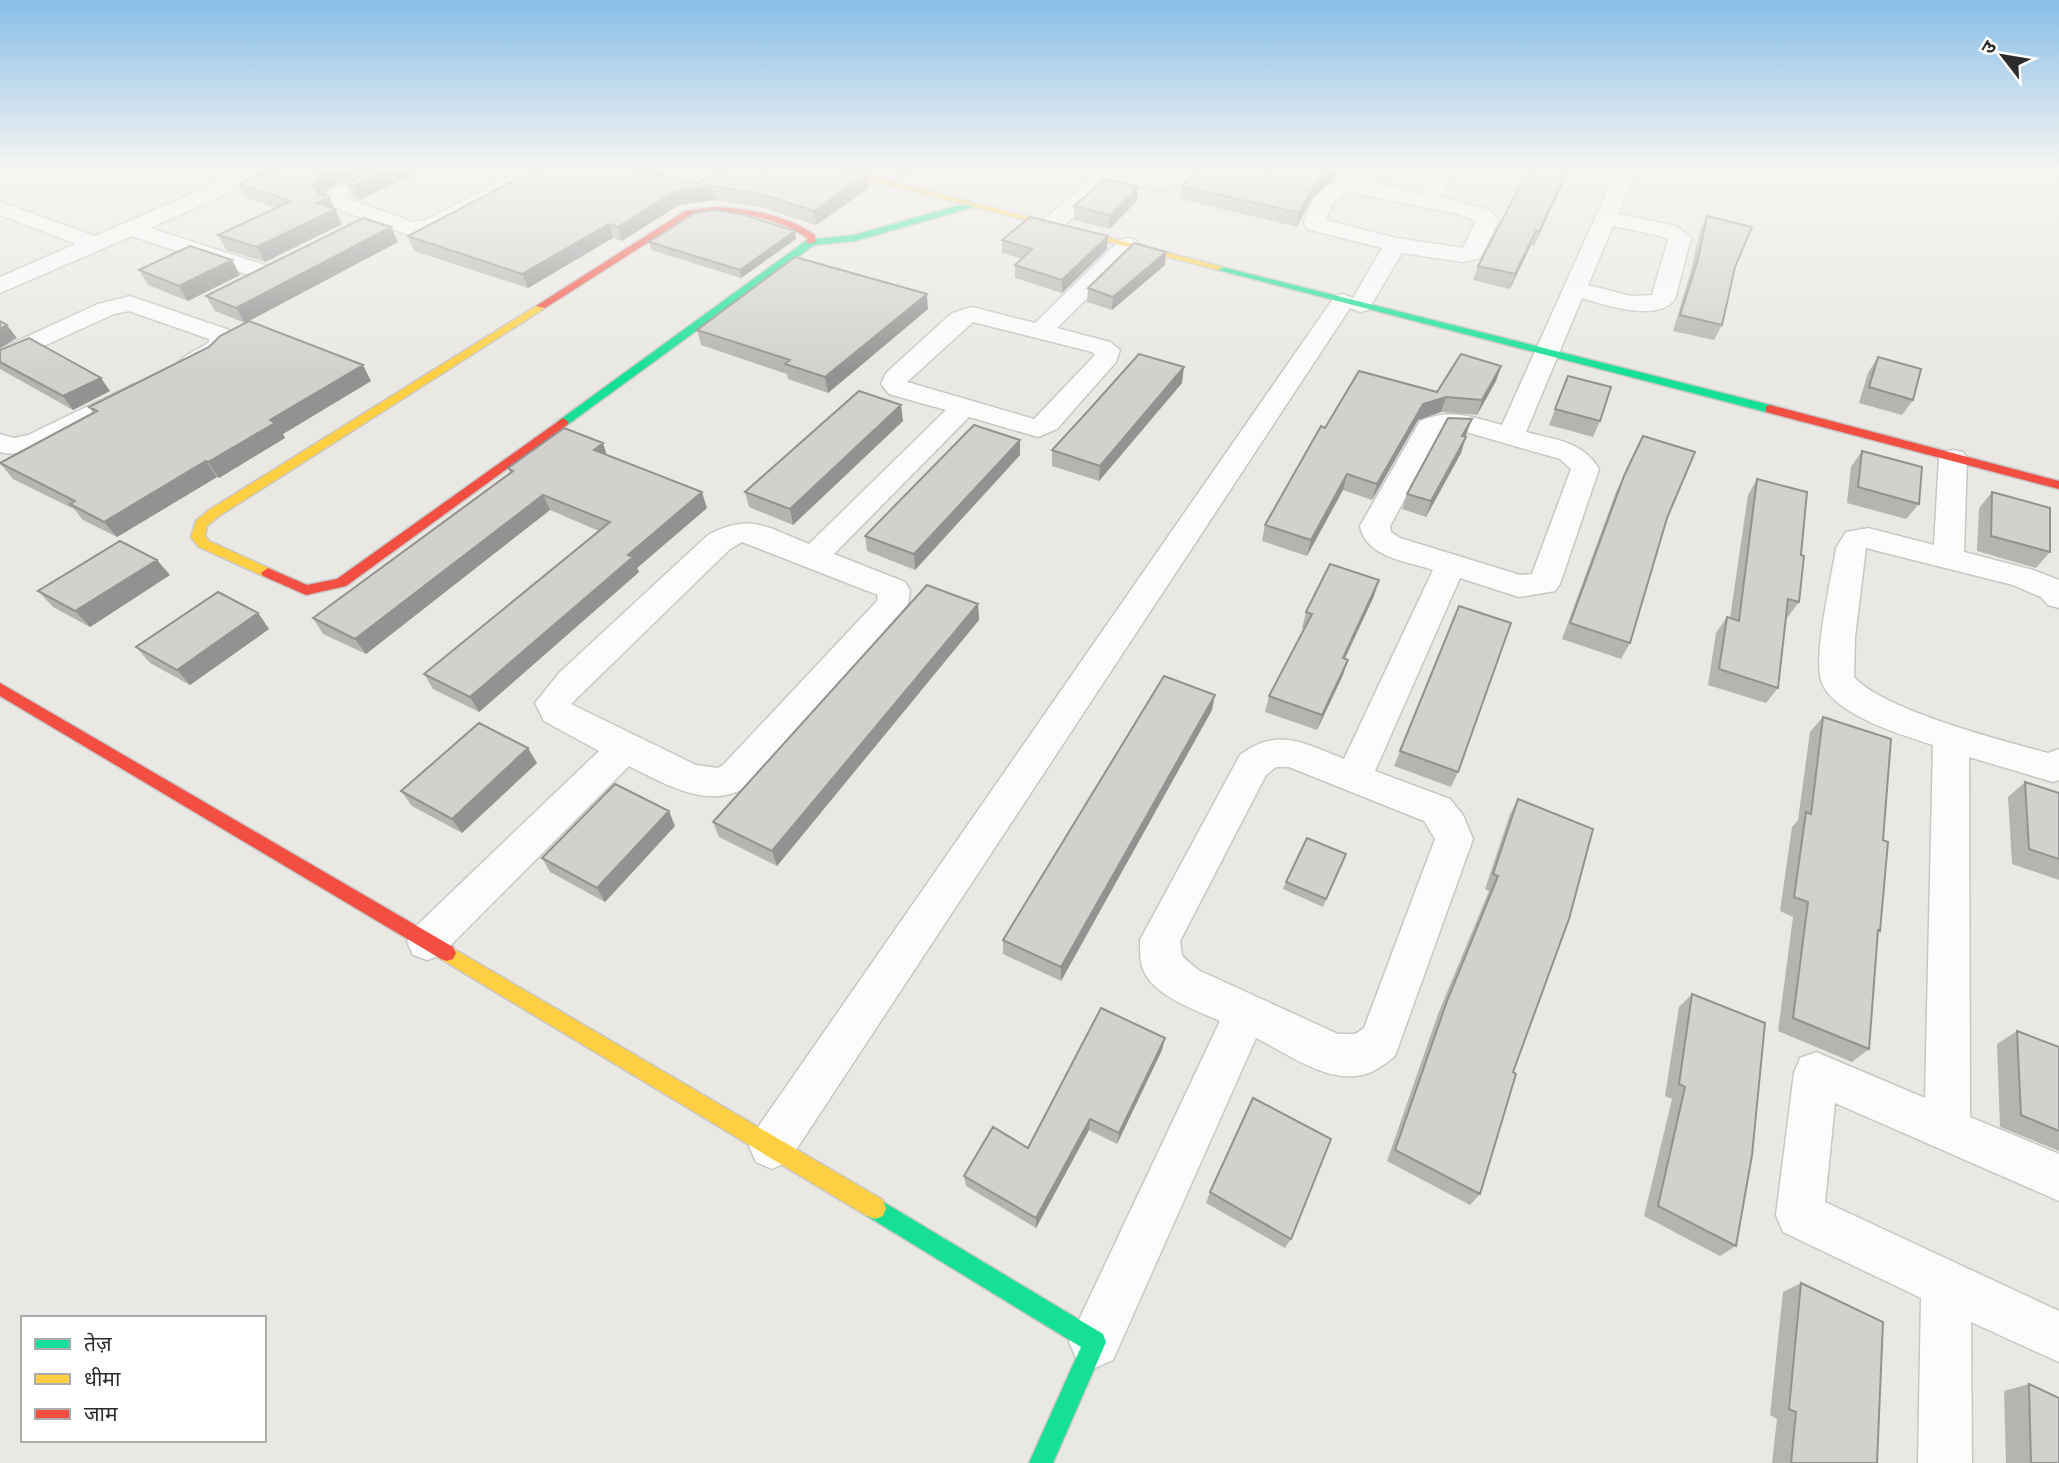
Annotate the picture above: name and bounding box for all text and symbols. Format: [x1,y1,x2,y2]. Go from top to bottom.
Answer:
north arrow [1968,21,2038,91]
text: उ [1973,34,2004,59]
legend [21,1316,266,1442]
text: तेज़ [84,1327,112,1359]
text: धीमा [84,1362,121,1394]
text: जाम [84,1397,118,1429]

